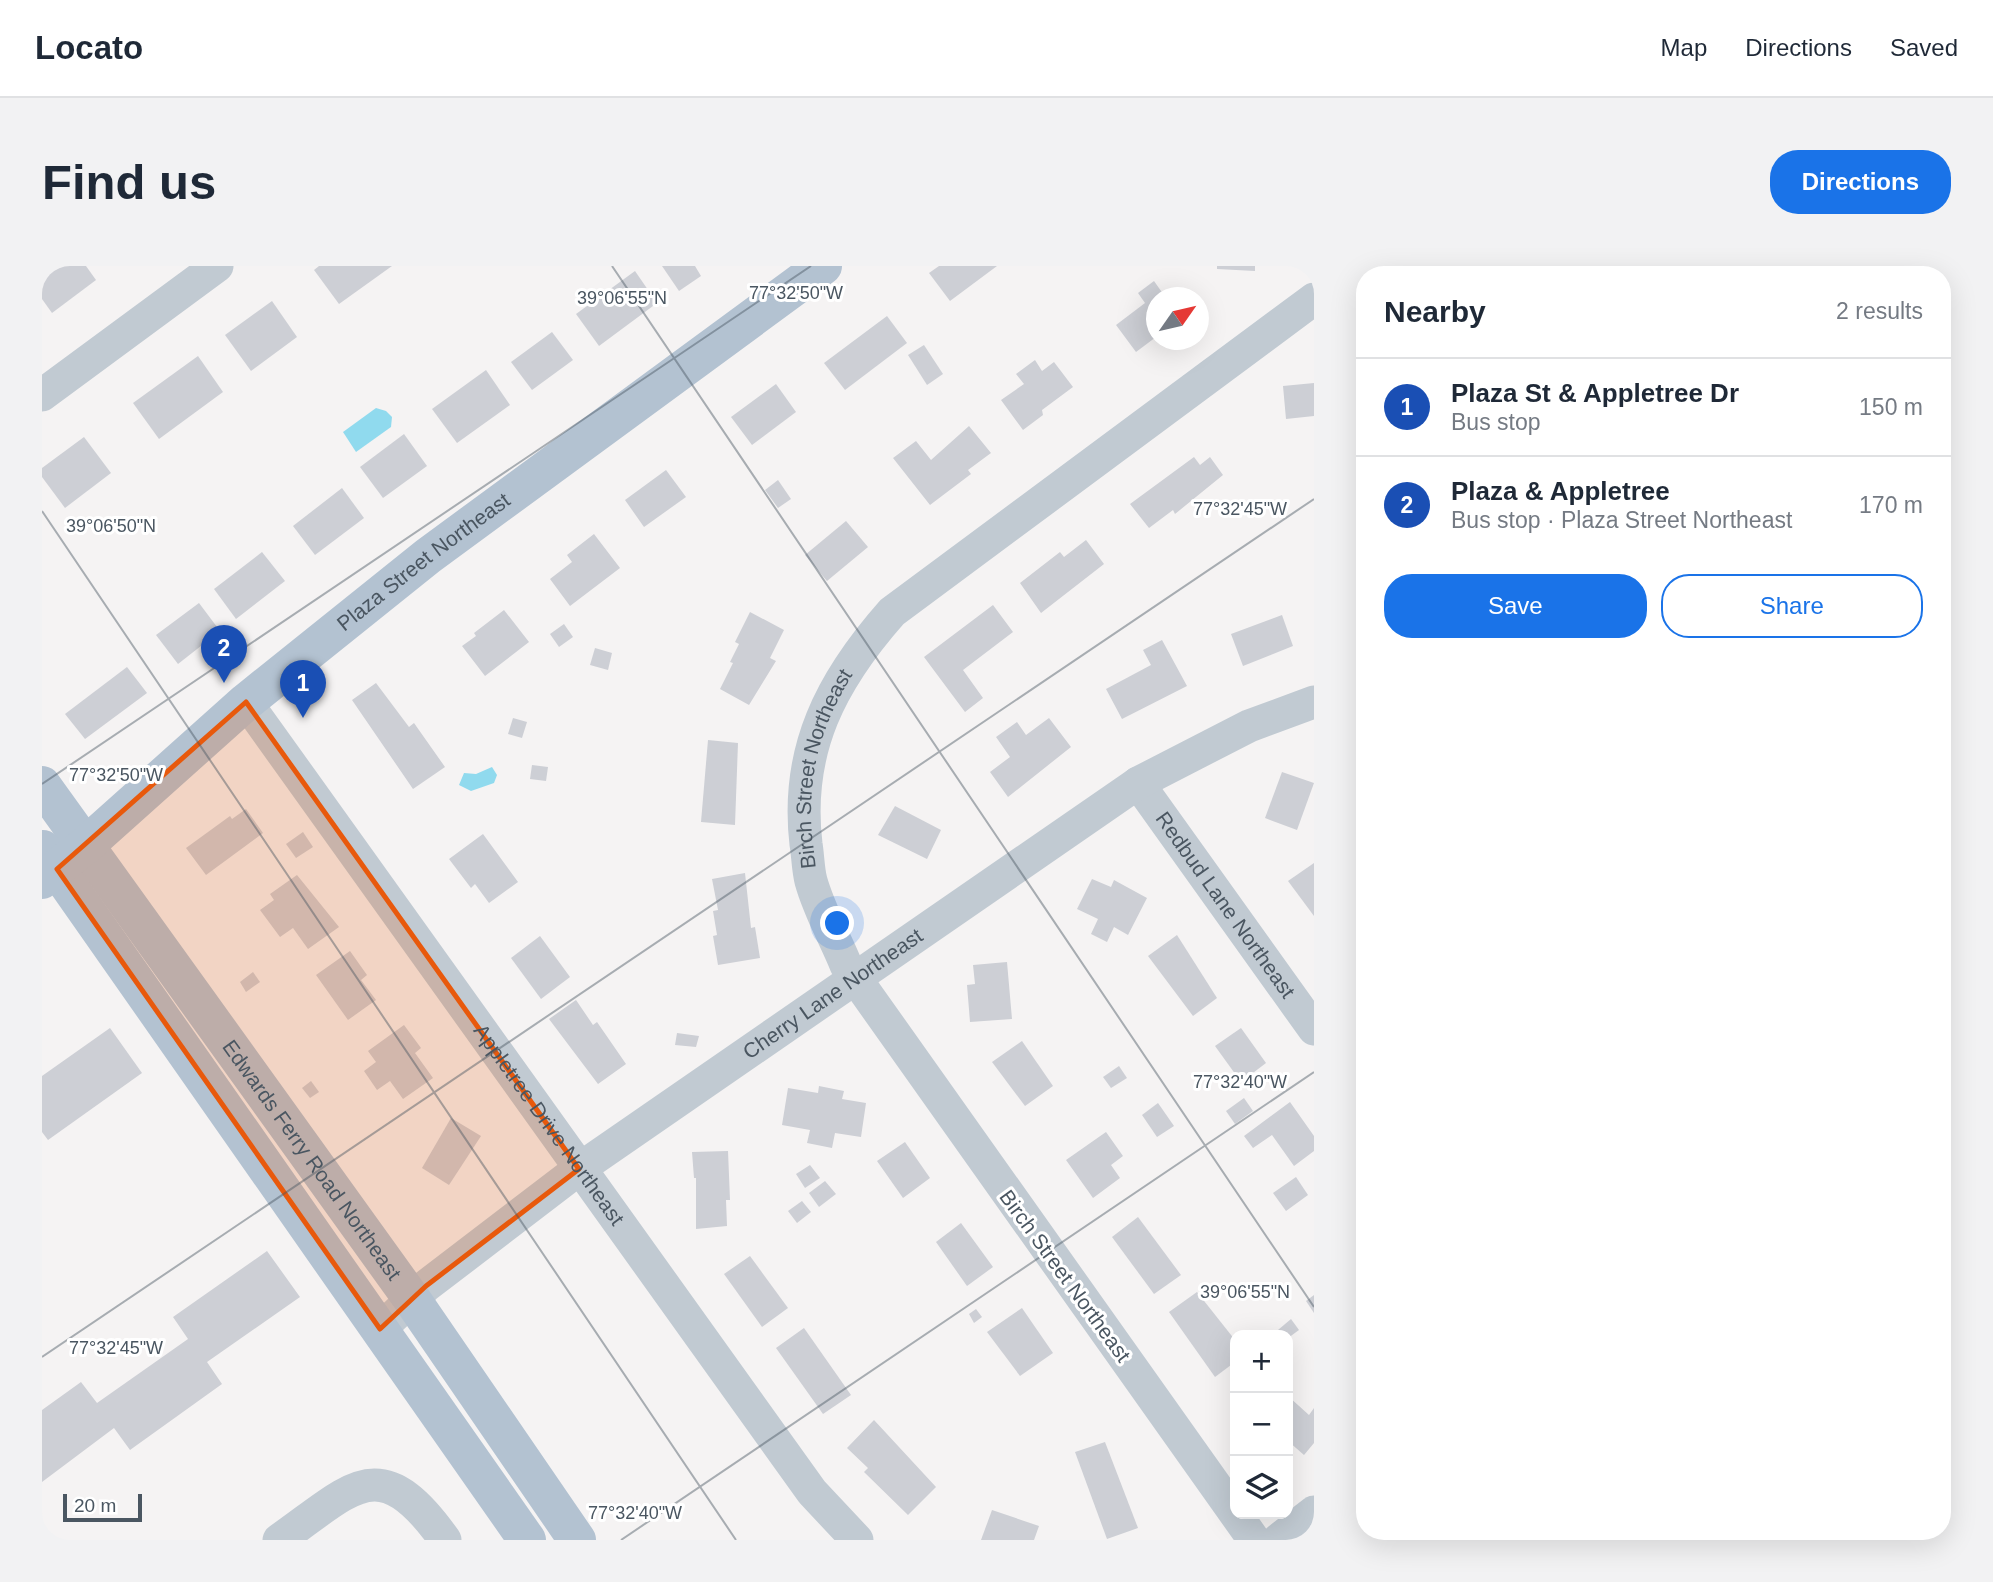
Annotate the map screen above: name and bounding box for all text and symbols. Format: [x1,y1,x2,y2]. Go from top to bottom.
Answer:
text: Locato [35,29,143,66]
text: Map [1661,34,1707,61]
text: Directions [1745,34,1852,61]
text: Saved [1890,34,1958,61]
button: Directions [1770,150,1951,214]
text: Find us [42,155,216,209]
text: 77°32'50"W [749,283,843,303]
north arrow [1146,287,1209,350]
text: 39°06'55"N [577,288,667,308]
text: Nearby [1384,295,1486,328]
text: 2 results [1836,298,1923,324]
text: Plaza St & Appletree Dr [1451,378,1739,408]
text: 1 [1401,394,1413,420]
text: 150 m [1859,394,1923,420]
text: Bus stop [1451,409,1541,435]
text: Plaza & Appletree [1451,476,1670,506]
street label: Plaza Street Northeast [332,488,514,635]
text: 2 [1401,492,1413,518]
text: 170 m [1859,492,1923,518]
text: 77°32'45"W [1193,499,1287,519]
text: Bus stop · Plaza Street Northeast [1451,507,1792,533]
text: 39°06'50"N [66,516,156,536]
button: Save [1384,574,1647,638]
button: Share [1661,574,1923,638]
pin: 2 [201,625,247,683]
pin: 1 [280,660,326,718]
street label: Birch Street Northeast [792,664,856,870]
text: 77°32'50"W [69,765,163,785]
street label: Redbud Lane Northeast [1151,807,1300,1002]
your location [820,906,854,940]
street label: Cherry Lane Northeast [739,923,927,1063]
street label: Appletree Drive Northeast [469,1019,629,1230]
street label: Edwards Ferry Road Northeast [218,1035,406,1284]
text: 77°32'40"W [1193,1072,1287,1092]
street label: Birch Street Northeast [995,1185,1136,1366]
text: 39°06'55"N [1200,1282,1290,1302]
map controls [1230,1330,1293,1519]
button: + [1230,1330,1293,1393]
text: 77°32'45"W [69,1338,163,1358]
button: − [1230,1393,1293,1456]
button: layers [1230,1456,1293,1519]
scale bar [63,1491,142,1523]
text: 20 m [74,1495,116,1516]
text: 77°32'40"W [588,1503,682,1523]

